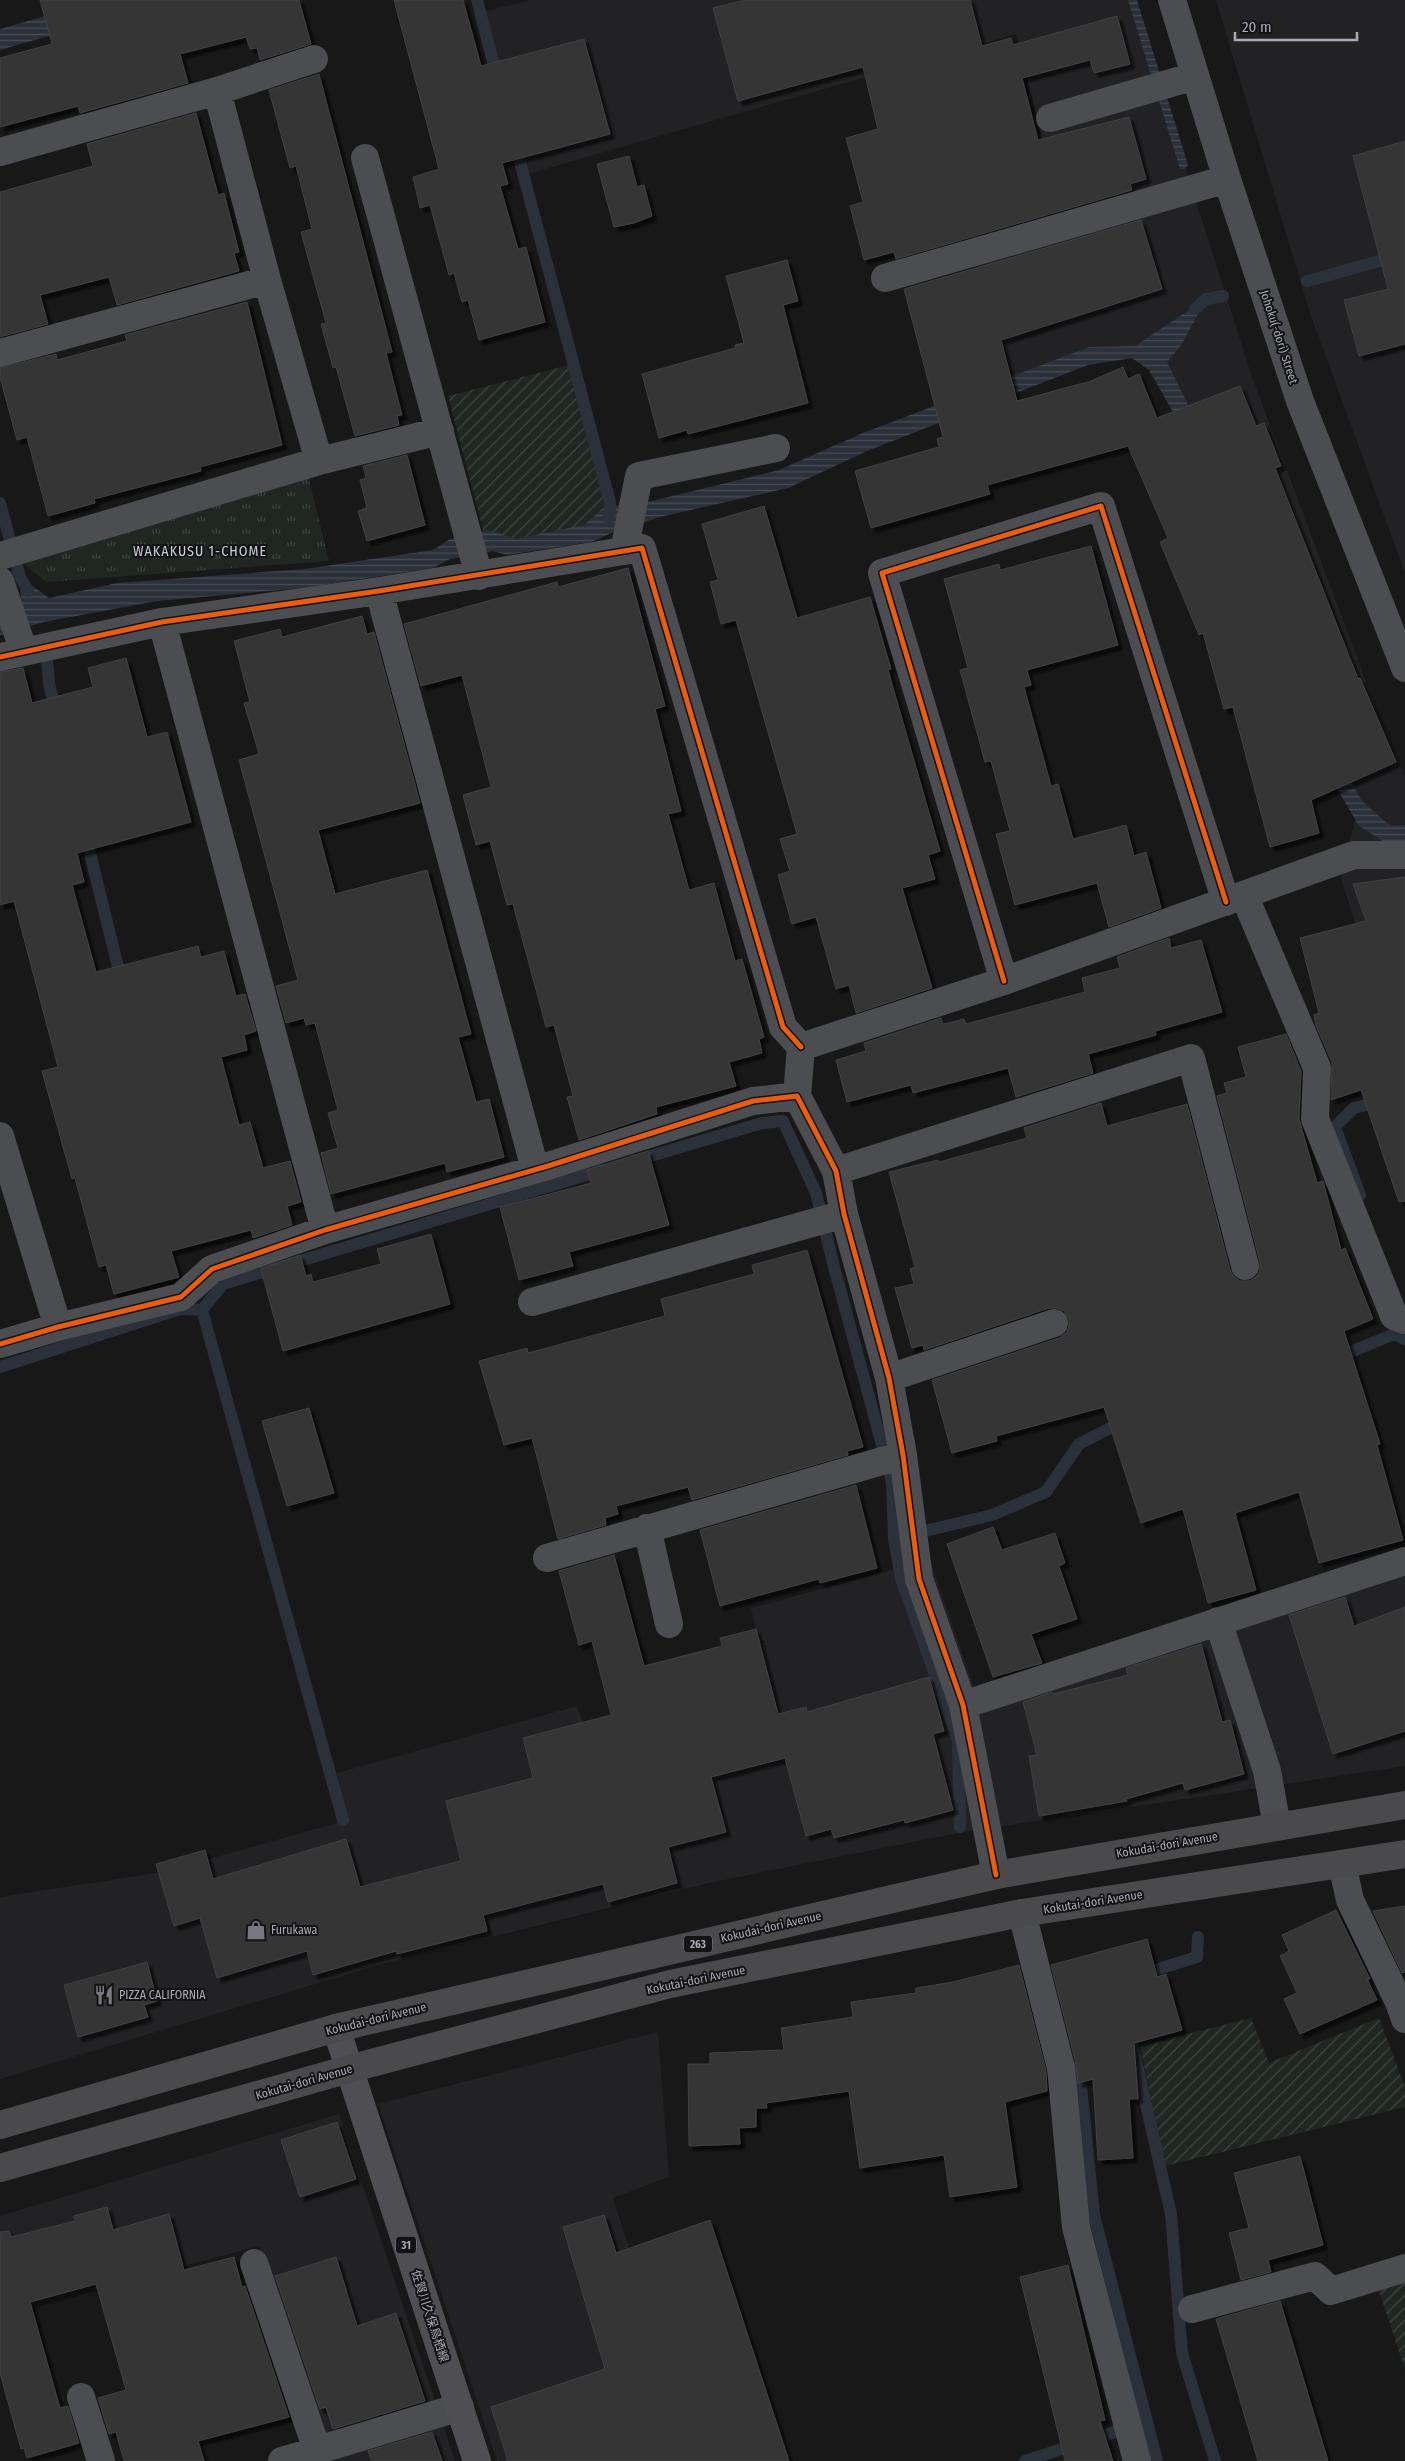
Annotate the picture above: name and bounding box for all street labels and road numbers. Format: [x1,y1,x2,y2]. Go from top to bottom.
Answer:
street label: Johoku(-dori) Street [1257,288,1301,386]
street label: Kokudai-dori Avenue [1115,1829,1219,1861]
street label: Kokutai-dori Avenue [1042,1887,1144,1917]
street label: Kokudai-dori Avenue [719,1909,823,1945]
road number: 263 [684,1936,712,1952]
street label: Kokutai-dori Avenue [645,1963,747,1997]
street label: Kokudai-dori Avenue [324,2000,428,2038]
street label: Kokutai-dori Avenue [254,2061,354,2103]
road number: 31 [396,2236,416,2254]
street label: 佐賀川久保鳥栖線 [409,2268,451,2364]

